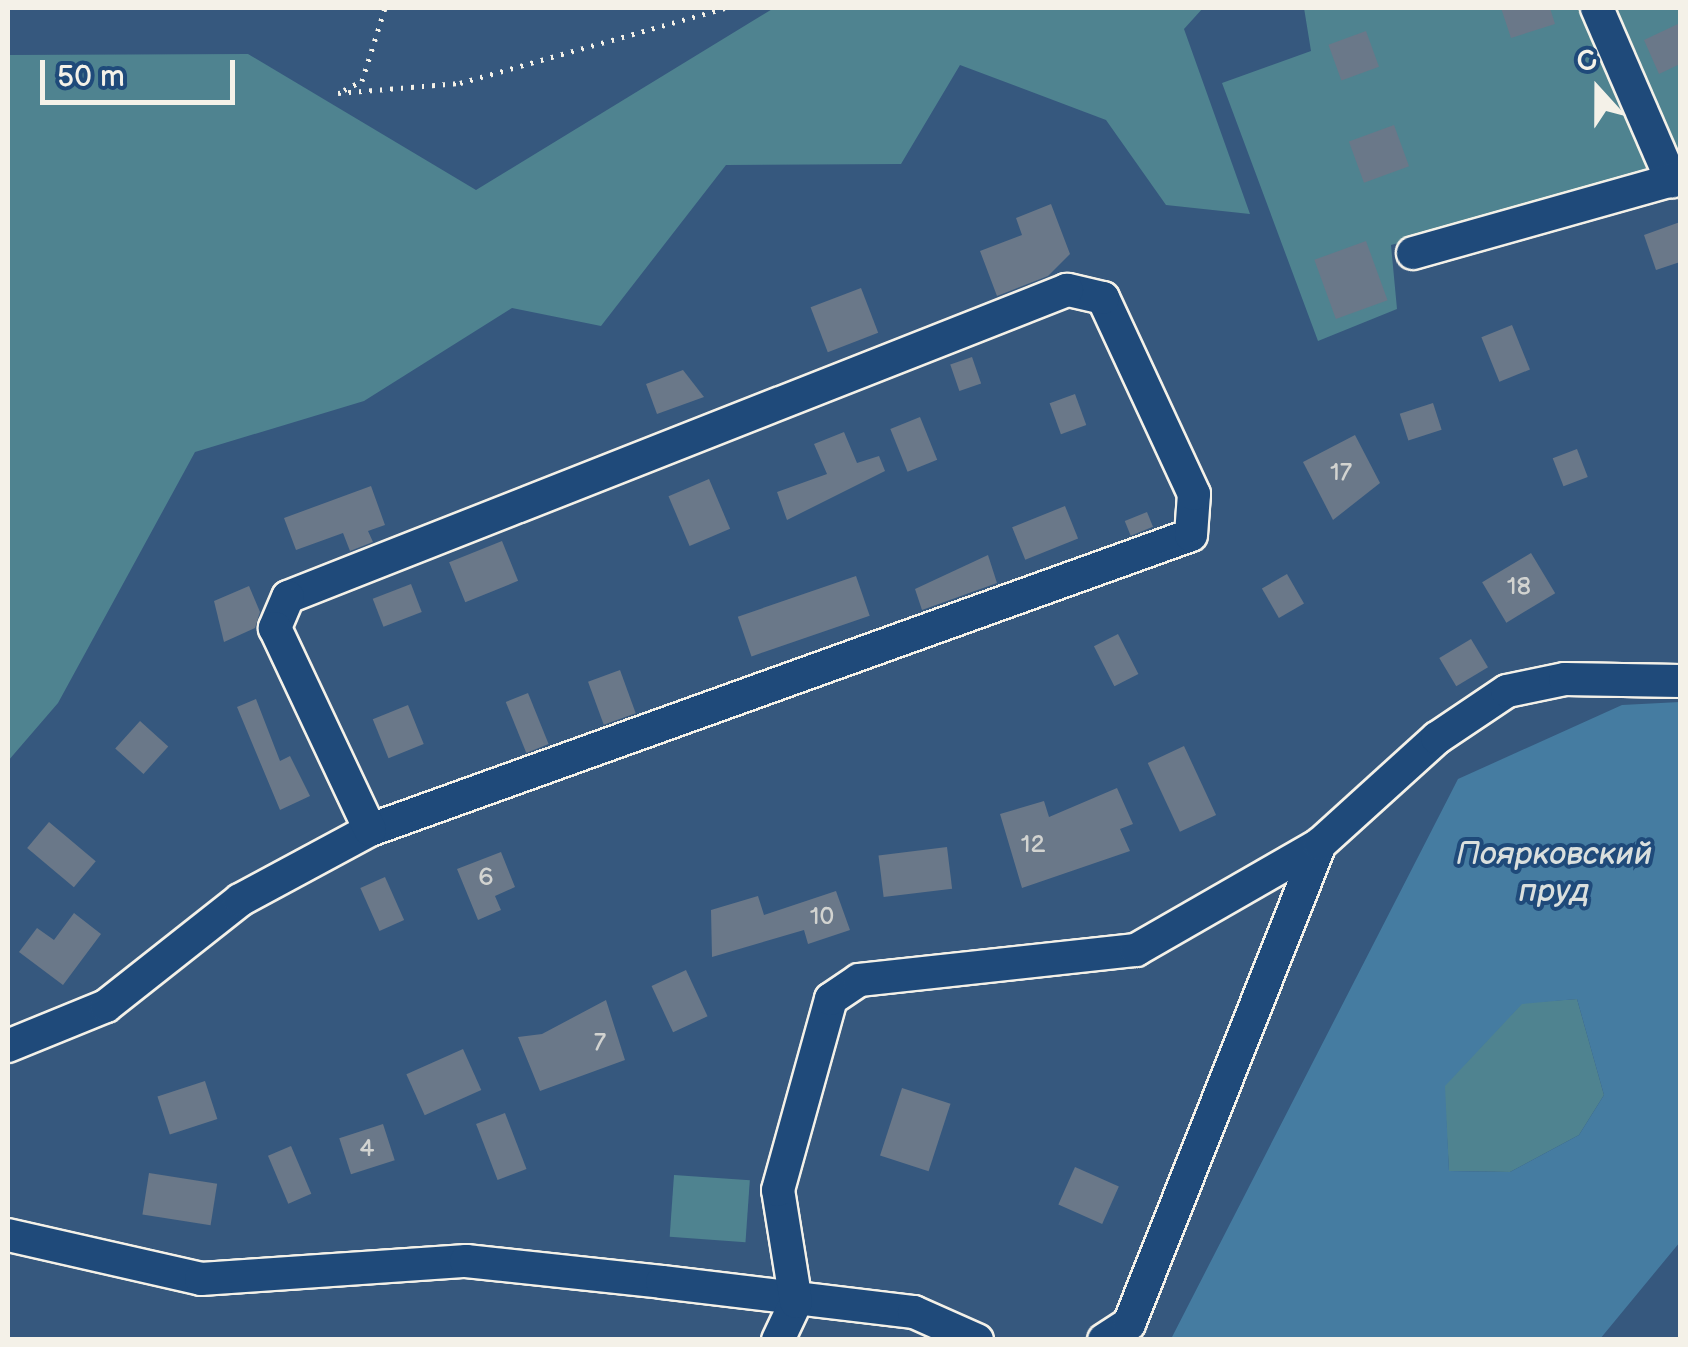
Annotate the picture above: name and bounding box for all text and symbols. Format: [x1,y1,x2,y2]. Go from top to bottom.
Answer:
scale bar [45,40,240,102]
north arrow [1548,40,1648,140]
text: С [1572,43,1602,80]
text: 50 m [57,59,125,95]
house number: 17 [1330,458,1352,488]
house number: 18 [1507,572,1531,602]
house number: 12 [1021,830,1045,860]
water label: Поярковский пруд [1456,837,1652,912]
house number: 6 [478,863,494,893]
house number: 10 [810,902,834,932]
house number: 7 [594,1028,606,1058]
house number: 4 [359,1134,375,1164]

